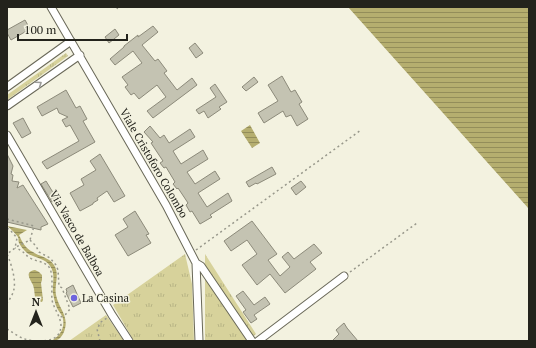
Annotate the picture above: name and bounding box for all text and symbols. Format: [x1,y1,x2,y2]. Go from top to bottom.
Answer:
scale bar [18,16,127,42]
text: 100 m [24,22,57,37]
one-way arrow [35,81,42,89]
street label: Viale Cristoforo Colombo [117,106,191,220]
street label: Via Vasco de Balboa [47,188,108,279]
place label: La Casina [82,291,130,305]
north arrow [16,292,56,332]
marker: La Casina [69,293,79,303]
text: N [32,295,41,309]

